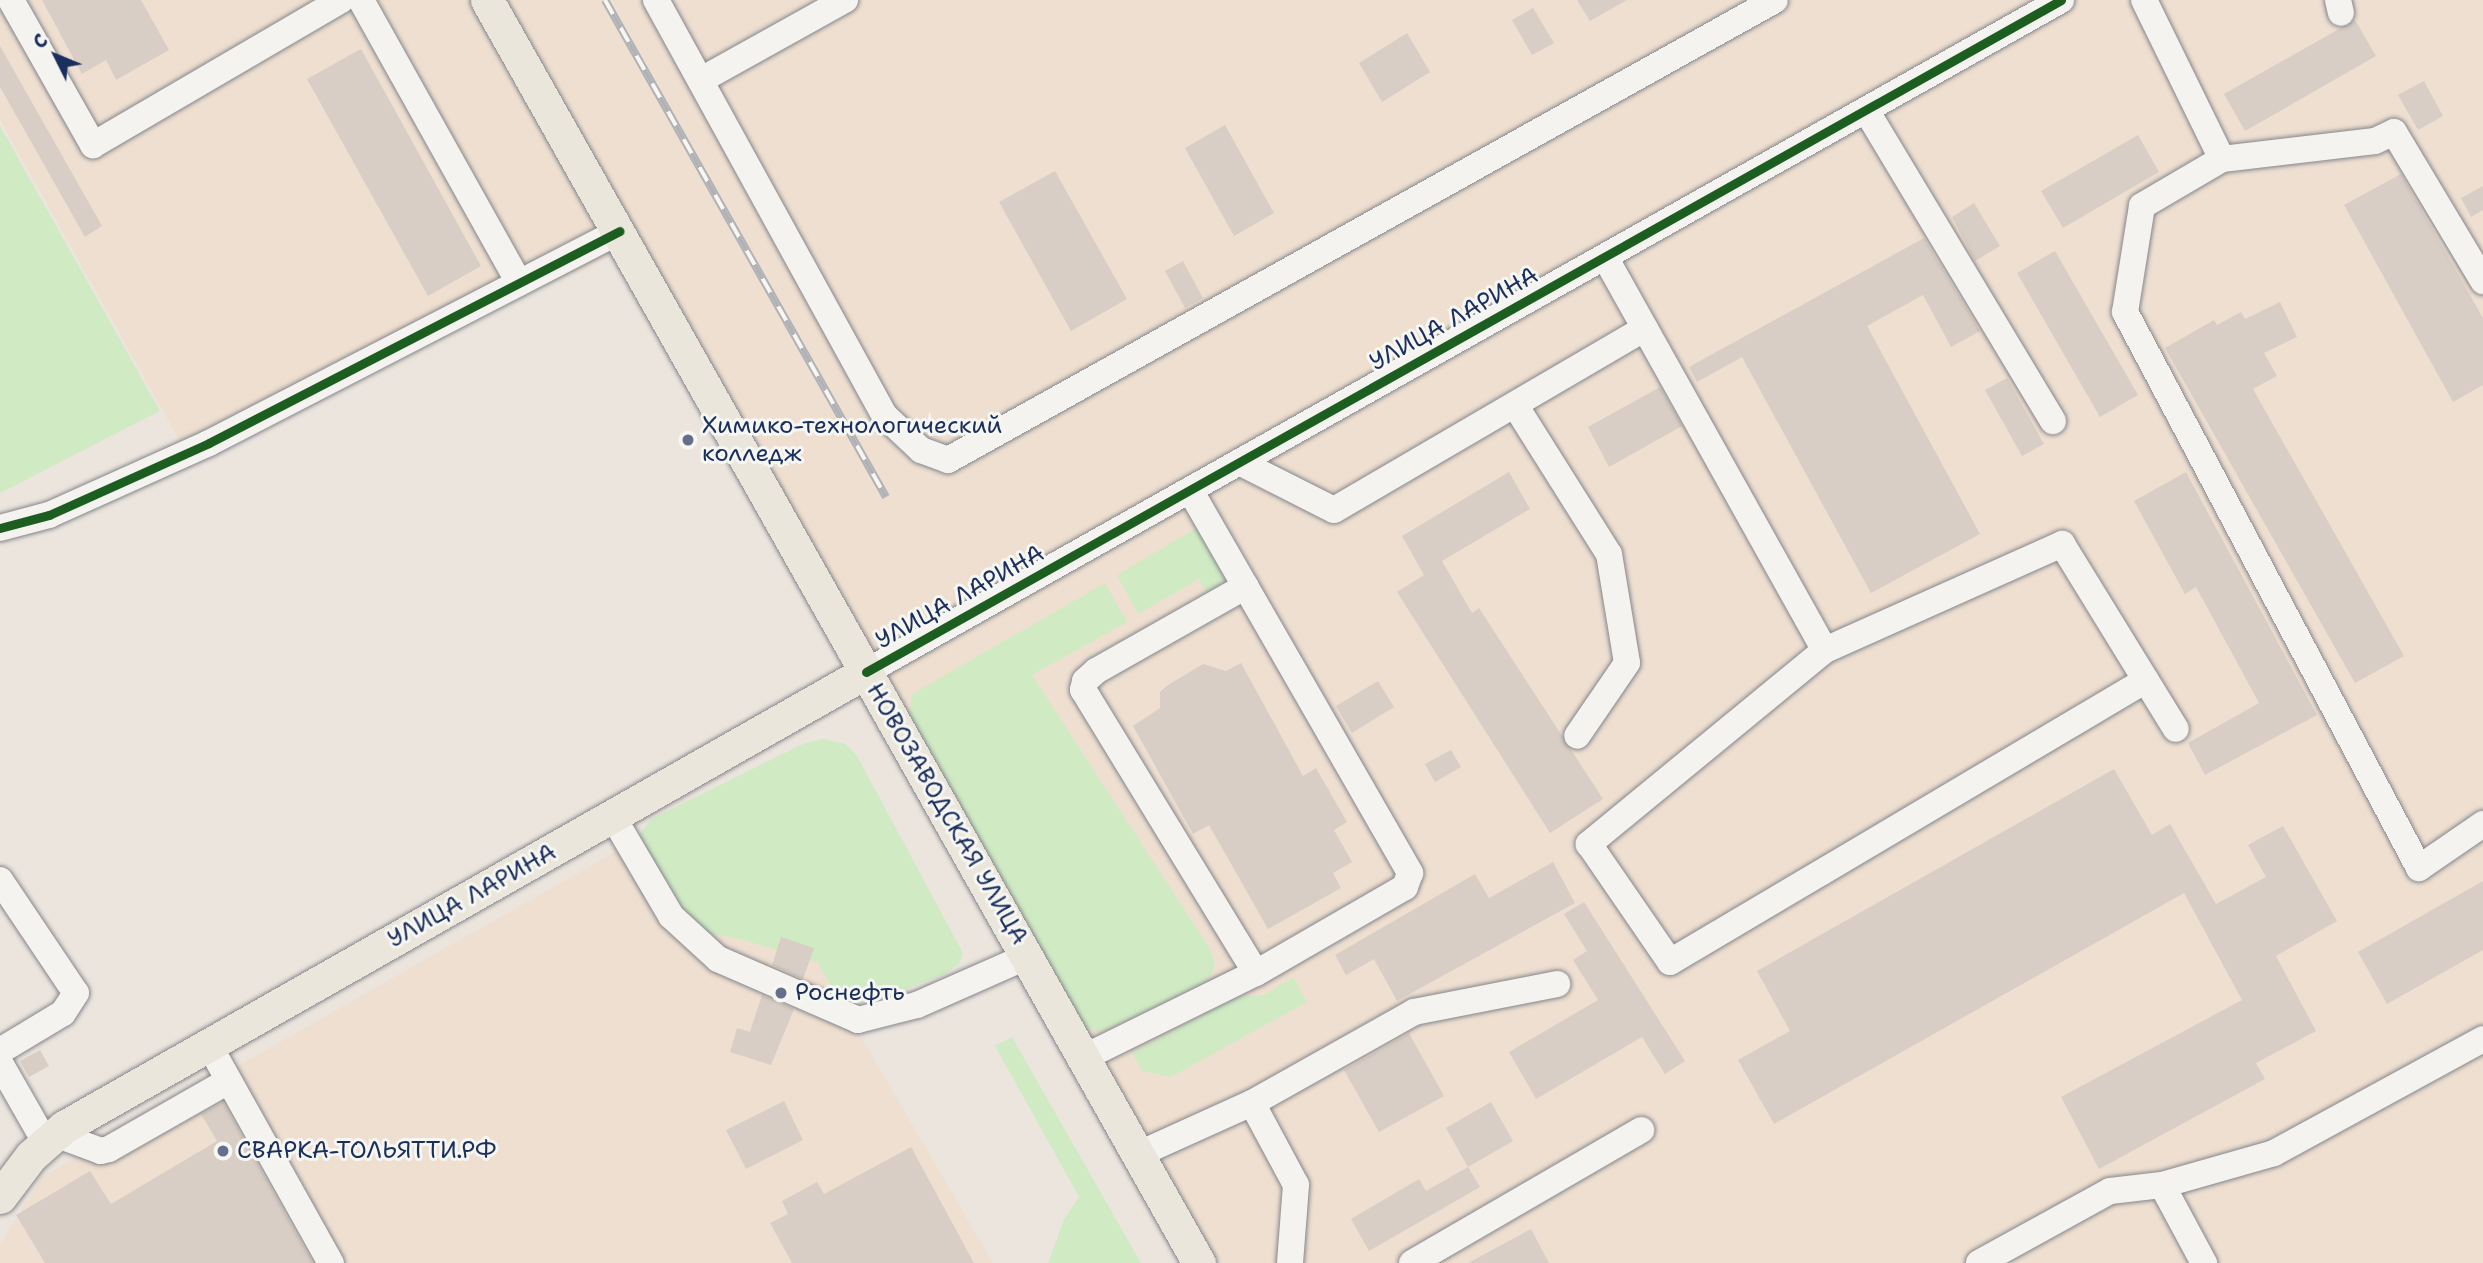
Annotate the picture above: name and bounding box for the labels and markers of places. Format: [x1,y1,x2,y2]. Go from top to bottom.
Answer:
place label: Химико-технологический колледж [702,412,1002,468]
marker: Химико-технологический колледж [680,432,696,448]
place label: Роснефть [795,979,905,1007]
marker: Роснефть [773,985,789,1001]
place label: СВАРКА-ТОЛЬЯТТИ.РФ [237,1137,496,1165]
marker: СВАРКА-ТОЛЬЯТТИ.РФ [215,1143,231,1159]

